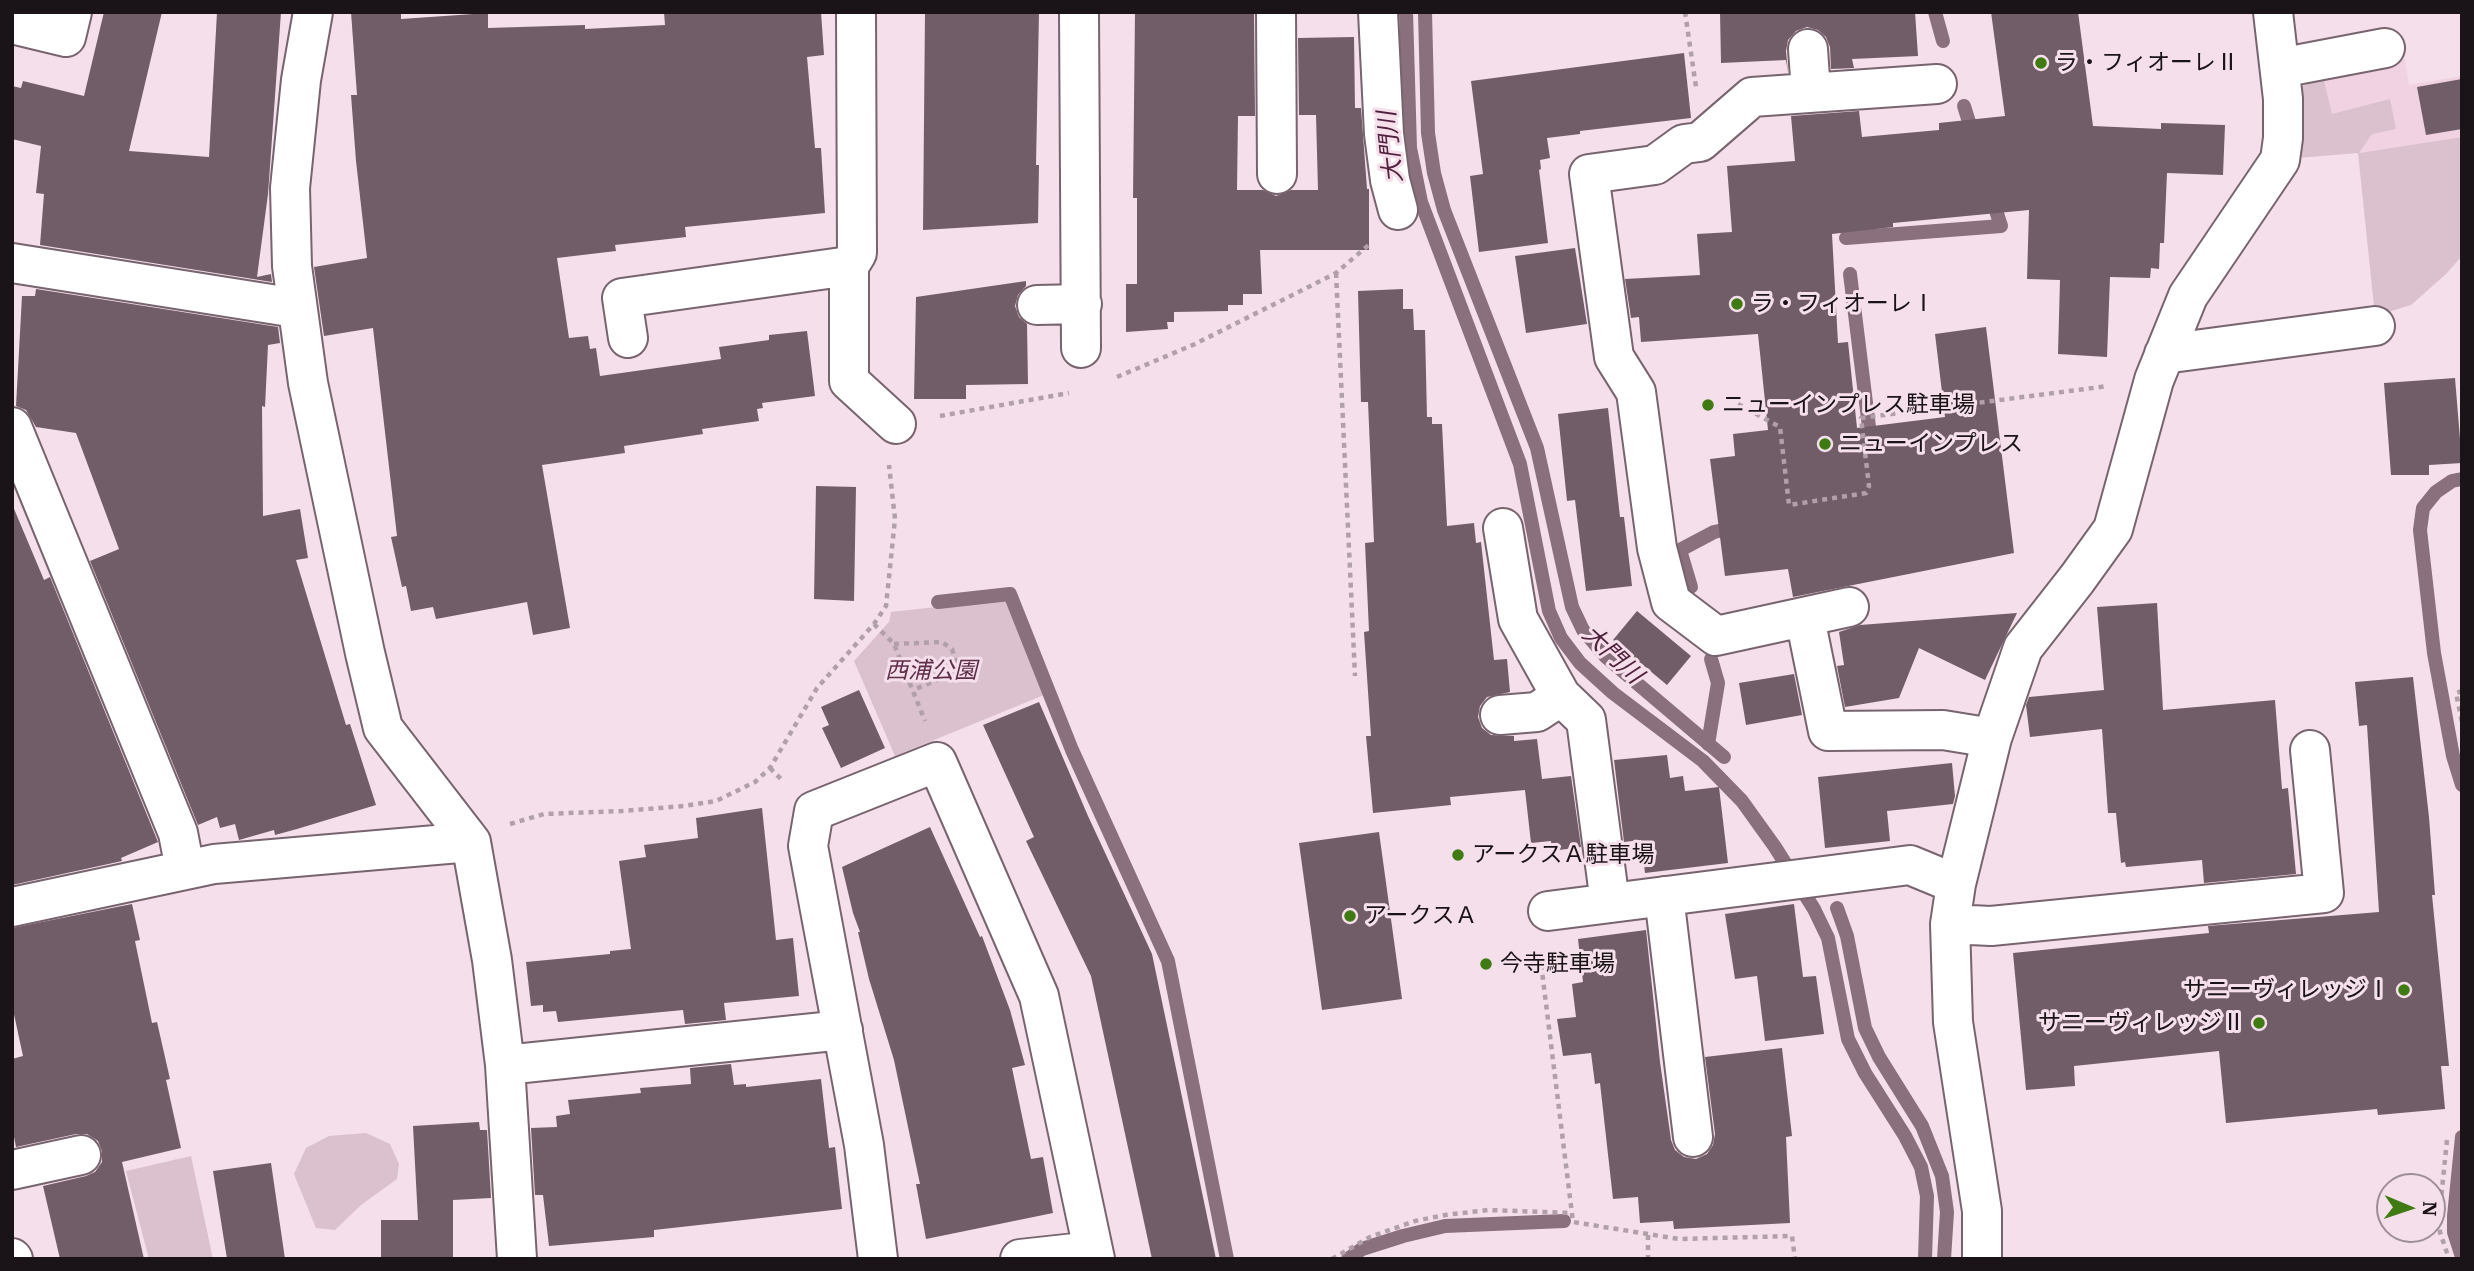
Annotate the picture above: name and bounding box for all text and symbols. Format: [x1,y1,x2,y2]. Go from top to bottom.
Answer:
place label: ラ・フィオーレⅡ [2055,49,2239,77]
marker: ラ・フィオーレⅡ [2033,55,2049,71]
water label: 大門川 [1373,110,1409,184]
place label: ラ・フィオーレⅠ [1751,290,1935,318]
marker: ラ・フィオーレⅠ [1729,296,1745,312]
place label: ニューインプレス駐車場 [1722,391,1975,419]
marker: ニューインプレス駐車場 [1700,397,1716,413]
place label: ニューインプレス [1839,430,2023,458]
marker: ニューインプレス [1817,436,1833,452]
water label: 大門川 [1576,620,1648,690]
park label: 西浦公園 [885,657,977,685]
place label: アークスＡ駐車場 [1472,841,1655,869]
marker: アークスＡ駐車場 [1450,847,1466,863]
place label: アークスＡ [1364,902,1478,930]
marker: アークスＡ [1342,908,1358,924]
place label: 今寺駐車場 [1500,950,1615,978]
marker: 今寺駐車場 [1478,956,1494,972]
place label: サニーヴィレッジⅠ [2183,976,2390,1004]
marker: サニーヴィレッジⅠ [2396,982,2412,998]
place label: サニーヴィレッジⅡ [2038,1009,2245,1037]
marker: サニーヴィレッジⅡ [2251,1015,2267,1031]
north arrow [2376,1173,2446,1243]
text: N [2418,1201,2442,1217]

